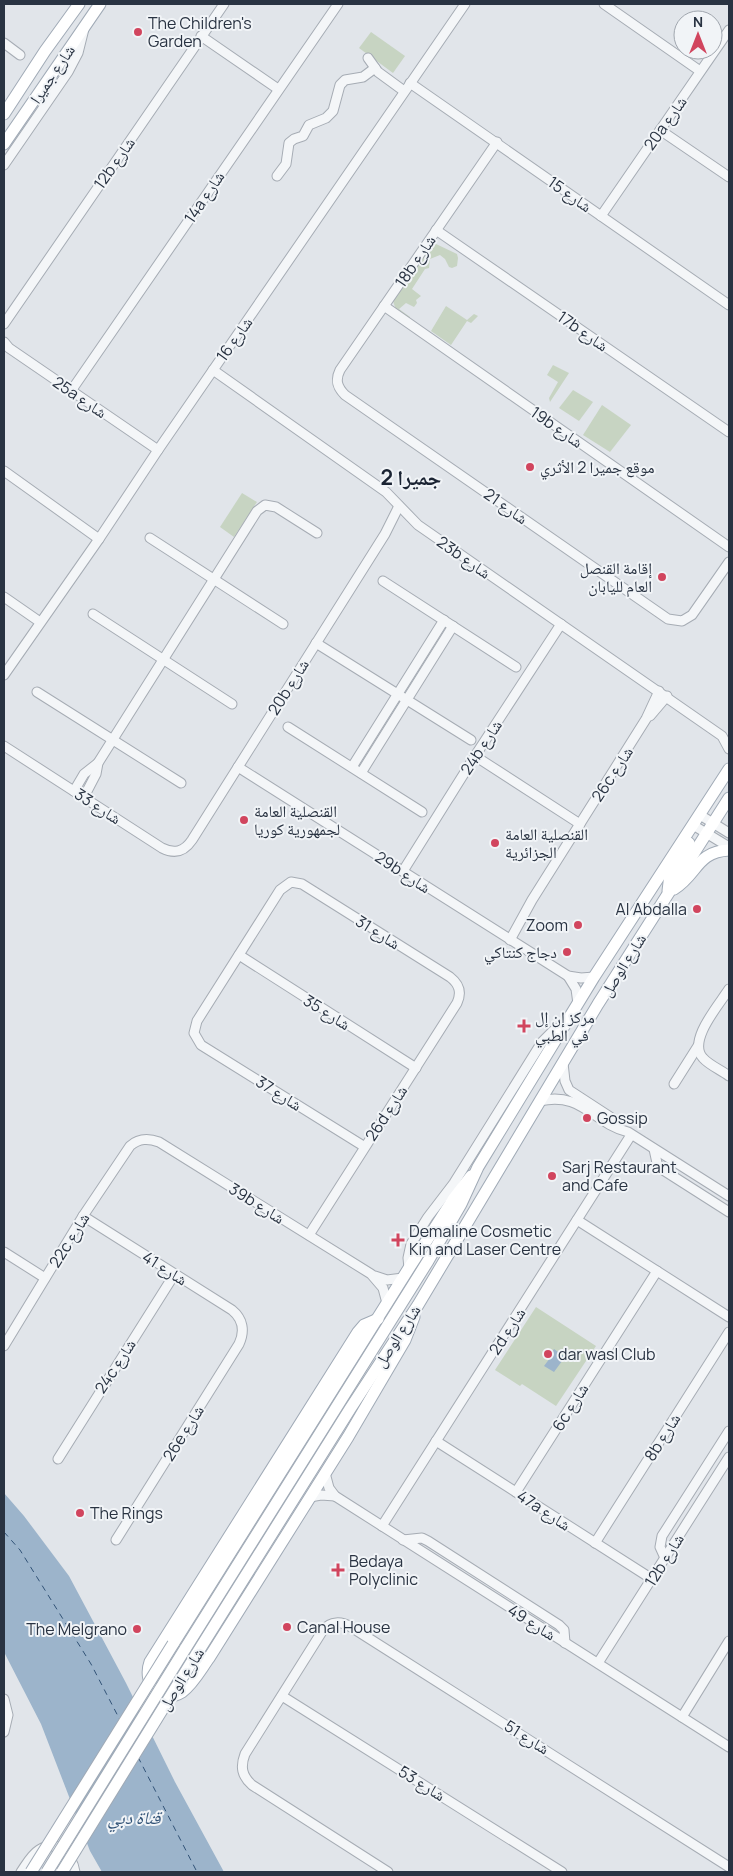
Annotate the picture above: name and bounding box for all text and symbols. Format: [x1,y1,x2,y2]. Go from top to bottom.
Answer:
north arrow [673,10,723,60]
place label: The Children's Garden [148,12,252,52]
text: N [693,12,703,31]
marker: The Children's Garden [132,26,144,38]
street label: شارع جميرا [24,40,80,108]
street label: 20a شارع [638,92,692,154]
street label: 12b شارع [88,133,140,193]
street label: 14a شارع [179,167,229,227]
street label: شارع 15 [544,171,596,217]
street label: 18b شارع [389,231,441,291]
street label: 17b شارع [553,306,613,356]
street label: شارع 16 [211,312,257,366]
street label: 25a شارع [49,371,111,423]
street label: 19b شارع [526,401,588,453]
place label: موقع جميرا 2 الأثري [540,456,655,480]
marker: موقع جميرا 2 الأثري [524,461,536,473]
district label: جميرا 2 [381,463,441,491]
street label: شارع 21 [480,483,532,529]
street label: 23b شارع [433,530,495,584]
place label: إقامة القنصل العام لليابان [580,557,652,597]
marker: إقامة القنصل العام لليابان [656,571,668,583]
street label: 20b شارع [262,655,314,719]
street label: 24b شارع [455,715,507,779]
street label: 26c شارع [586,742,638,806]
street label: شارع 33 [70,783,126,829]
place label: القنصلية العامة لجمهورية كوريا [254,800,340,840]
marker: القنصلية العامة لجمهورية كوريا [238,814,250,826]
place label: القنصلية العامة الجزائرية [505,823,588,863]
marker: القنصلية العامة الجزائرية [489,837,501,849]
street label: 29b شارع [371,846,435,898]
place label: Al Abdalla [616,898,687,920]
marker: Al Abdalla [691,903,703,915]
street label: شارع 31 [352,910,404,954]
place label: Zoom [526,914,568,936]
marker: Zoom [572,919,584,931]
street label: شارع الوصل [595,929,651,1001]
place label: دجاج كنتاكي [484,941,557,965]
marker: دجاج كنتاكي [561,946,573,958]
street label: شارع 35 [299,989,355,1035]
place label: مركز إن إل في الطبي [535,1006,595,1048]
marker: مركز إن إل في الطبي [517,1019,531,1033]
street label: شارع 37 [252,1070,306,1116]
street label: 26d شارع [360,1081,412,1145]
place label: Gossip [597,1107,648,1129]
marker: Gossip [581,1112,593,1124]
place label: Sarj Restaurant and Cafe [562,1156,677,1196]
marker: Sarj Restaurant and Cafe [546,1170,558,1182]
street label: 39b شارع [225,1177,289,1229]
street label: 22c شارع [44,1208,94,1272]
place label: Demaline Cosmetic Kin and Laser Centre [409,1220,561,1260]
marker: Demaline Cosmetic Kin and Laser Centre [391,1233,405,1247]
street label: شارع 41 [138,1246,192,1290]
street label: شارع الوصل [369,1301,425,1371]
street label: 2d شارع [484,1303,530,1359]
street label: 24c شارع [89,1335,141,1397]
place label: dar wasl Club [558,1343,656,1365]
marker: dar wasl Club [542,1348,554,1360]
street label: 6c شارع [547,1379,593,1435]
street label: 26e شارع [157,1401,209,1465]
street label: 8b شارع [639,1409,685,1465]
street label: 47a شارع [513,1484,575,1536]
place label: The Rings [90,1502,163,1524]
marker: The Rings [74,1507,86,1519]
street label: 12b شارع [639,1529,689,1591]
place label: Bedaya Polyclinic [349,1550,418,1590]
marker: Bedaya Polyclinic [331,1563,345,1577]
street label: شارع 49 [504,1599,560,1645]
place label: Canal House [297,1616,390,1638]
place label: The Melgrano [26,1618,127,1640]
marker: Canal House [281,1621,293,1633]
marker: The Melgrano [131,1623,143,1635]
street label: شارع الوصل [153,1643,209,1715]
street label: شارع 51 [500,1715,554,1759]
street label: شارع 53 [394,1760,450,1806]
water label: قناة دبي [107,1805,163,1833]

